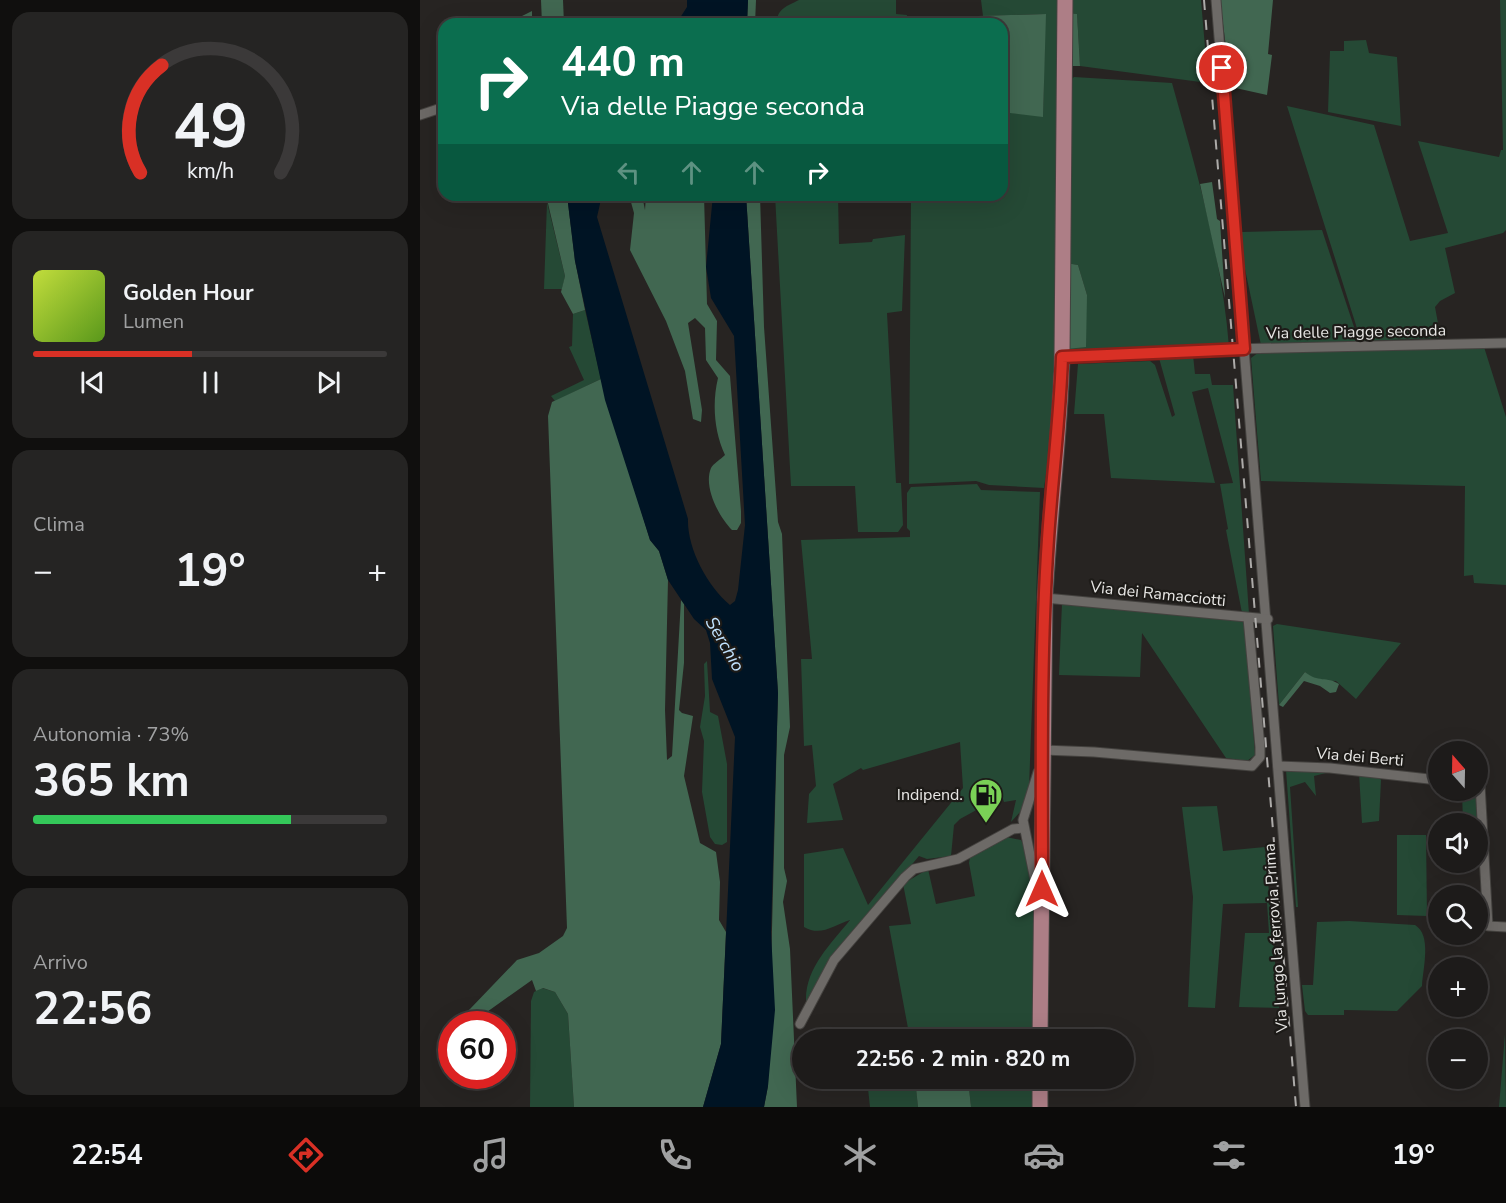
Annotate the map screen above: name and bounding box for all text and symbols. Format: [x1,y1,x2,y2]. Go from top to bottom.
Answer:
text: 440 m [561,34,685,91]
icon: right [462,42,540,120]
pin [1196,42,1247,93]
icon: arrive [1205,51,1238,84]
text: 49 [173,84,247,169]
text: Via delle Piagge seconda [561,88,865,125]
text: km/h [186,156,234,186]
icon: left [612,156,645,189]
icon: ahead [675,156,708,189]
icon: ahead [738,156,771,189]
icon: right [801,156,834,189]
text: Golden Hour [123,278,254,308]
text: Lumen [123,308,184,335]
street label: Via delle Piagge seconda [1265,319,1446,345]
icon: previous [76,366,109,399]
icon: pause [194,366,227,399]
icon: next [312,366,345,399]
text: Clima [33,511,85,538]
text: 19° [174,541,246,602]
text: − [33,549,53,594]
text: + [367,549,387,594]
street label: Via dei Ramacciotti [1088,576,1227,612]
water label: Serchio [700,612,750,676]
text: Autonomia · 73% [33,721,189,748]
north arrow [1428,741,1488,801]
map controls [1428,741,1488,1089]
street label: Via dei Berti [1314,742,1405,772]
text: 365 km [33,751,190,812]
fuel station icon: Indipend. [968,777,1004,824]
place label: Indipend. [897,784,963,806]
button: sound [1428,813,1488,873]
street label: Via lungo la ferrovia Prima [1258,843,1294,1034]
position arrow [1010,857,1074,921]
button: search [1428,885,1488,945]
text: Arrivo [33,949,88,976]
button: + [1428,957,1488,1017]
text: 22:56 [33,979,152,1040]
speed limit sign: 60 [438,1011,516,1089]
button: − [1428,1029,1488,1089]
text: 22:56 · 2 min · 820 m [856,1044,1070,1074]
icon: directions [285,1134,327,1176]
icon: music [470,1134,512,1176]
icon: phone [654,1134,696,1176]
icon: climate [839,1134,881,1176]
icon: car [1023,1134,1065,1176]
icon: filters [1208,1134,1250,1176]
text: 22:54 [71,1137,143,1174]
text: 19° [1392,1137,1435,1174]

